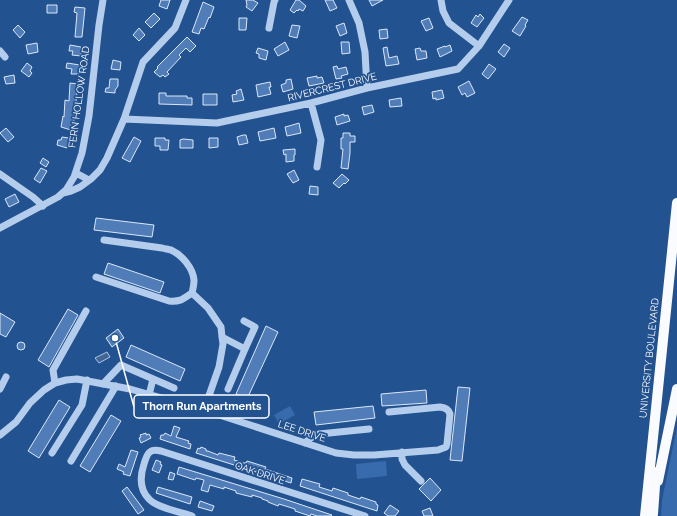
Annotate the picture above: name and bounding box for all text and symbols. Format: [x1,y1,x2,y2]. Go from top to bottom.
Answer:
street label: FERN HOLLOW ROAD [66,45,92,149]
street label: RIVERCREST DRIVE [286,71,378,103]
street label: UNIVERSITY BOULEVARD [637,297,661,419]
callout: Thorn Run Apartments [134,395,269,418]
text: Thorn Run Apartments [143,400,262,413]
street label: LEE DRIVE [277,418,327,444]
street label: OAK DRIVE [234,460,286,486]

